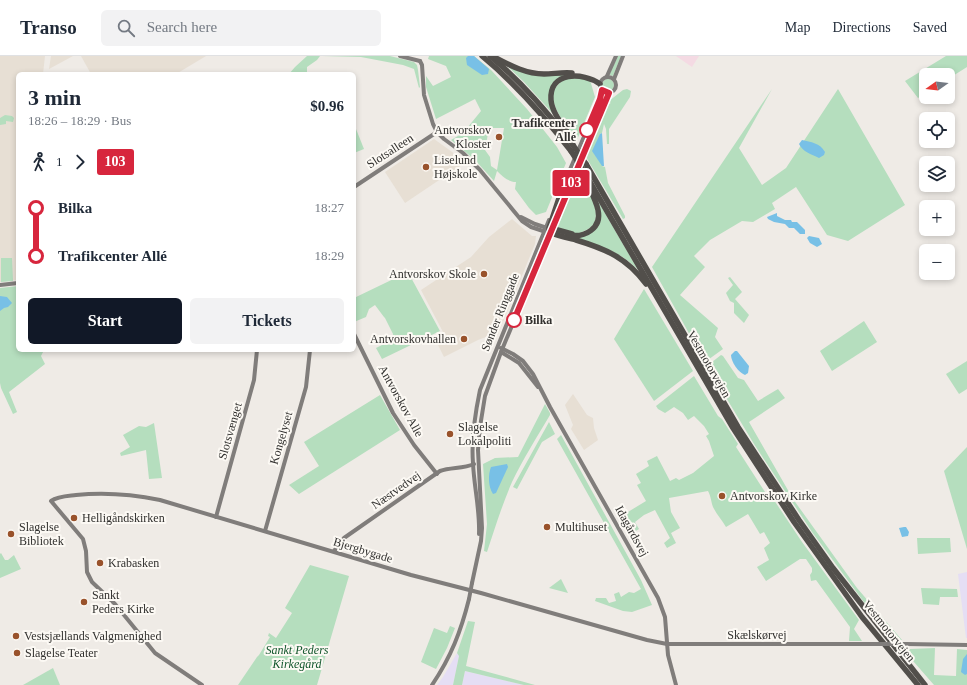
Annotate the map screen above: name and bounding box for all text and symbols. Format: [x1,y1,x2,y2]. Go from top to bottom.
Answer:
search box [101,10,381,46]
text: Transo [20,17,77,38]
icon: search [115,17,137,39]
text: Search here [147,19,217,35]
text: Map [785,20,810,35]
text: Directions [832,20,891,35]
text: Saved [913,20,947,35]
north arrow [919,68,955,104]
map controls [919,68,955,280]
text: 3 min [28,85,81,110]
text: $0.96 [310,98,344,114]
button: locate [919,112,955,148]
text: 18:26 – 18:29 · Bus [28,113,131,128]
place label: Trafikcenter Allé [512,116,577,144]
marker: Trafikcenter Allé [579,122,595,138]
place label: Antvorskov Kloster [434,123,491,151]
street label: Slotsalleen [364,131,416,171]
marker: Antvorskov Kloster [494,132,504,142]
icon: walk [28,151,50,173]
icon: forward [69,151,91,173]
place label: Liselund Højskole [434,153,477,181]
text: 1 [56,154,63,169]
text: 103 [105,154,126,169]
button: layers [919,156,955,192]
marker: Liselund Højskole [421,162,431,172]
line badge: 103 [548,170,594,196]
text: 103 [561,175,582,190]
text: Bilka [58,200,92,216]
text: 18:27 [314,200,344,215]
button: + [919,200,955,236]
button: − [919,244,955,280]
text: Trafikcenter Allé [58,248,167,264]
text: 18:29 [314,248,344,263]
place label: Antvorskov Skole [389,267,476,281]
marker: Antvorskov Skole [479,269,489,279]
street label: Sønder Ringgade [478,271,522,353]
button: Start [28,298,182,344]
button: Tickets [190,298,344,344]
marker: Bilka [506,312,522,328]
place label: Bilka [525,313,552,327]
street label: Vestmotorvejen [684,328,734,400]
place label: Antvorskovhallen [370,332,456,346]
marker: Antvorskovhallen [459,334,469,344]
street label: Antvorskov Alle [376,363,426,439]
street label: Slotsvænget [215,400,245,461]
street label: Kongelyset [267,409,295,466]
place label: Slagelse Lokalpoliti [458,420,512,448]
marker: Slagelse Lokalpoliti [445,429,455,439]
street label: Næstvedvej [369,468,423,512]
place label: Antvorskov Kirke [730,489,817,503]
marker: Antvorskov Kirke [717,491,727,501]
street label: Idagårdsvej [612,503,652,559]
place label: Helligåndskirken [82,511,165,525]
marker: Helligåndskirken [69,513,79,523]
place label: Slagelse Bibliotek [19,520,64,548]
place label: Multihuset [555,520,608,534]
marker: Multihuset [542,522,552,532]
marker: Slagelse Bibliotek [6,529,16,539]
street label: Bjergbygade [332,534,394,566]
place label: Krabasken [108,556,159,570]
marker: Krabasken [95,558,105,568]
place label: Sankt Peders Kirke [92,588,154,616]
marker: Sankt Peders Kirke [79,597,89,607]
street label: Vestmotorvejen [860,597,918,665]
street label: Skælskørvej [727,628,787,642]
place label: Vestsjællands Valgmenighed [24,629,161,643]
marker: Vestsjællands Valgmenighed [11,631,21,641]
park label: Sankt Peders Kirkegård [266,643,329,671]
place label: Slagelse Teater [25,646,98,660]
marker: Slagelse Teater [12,648,22,658]

